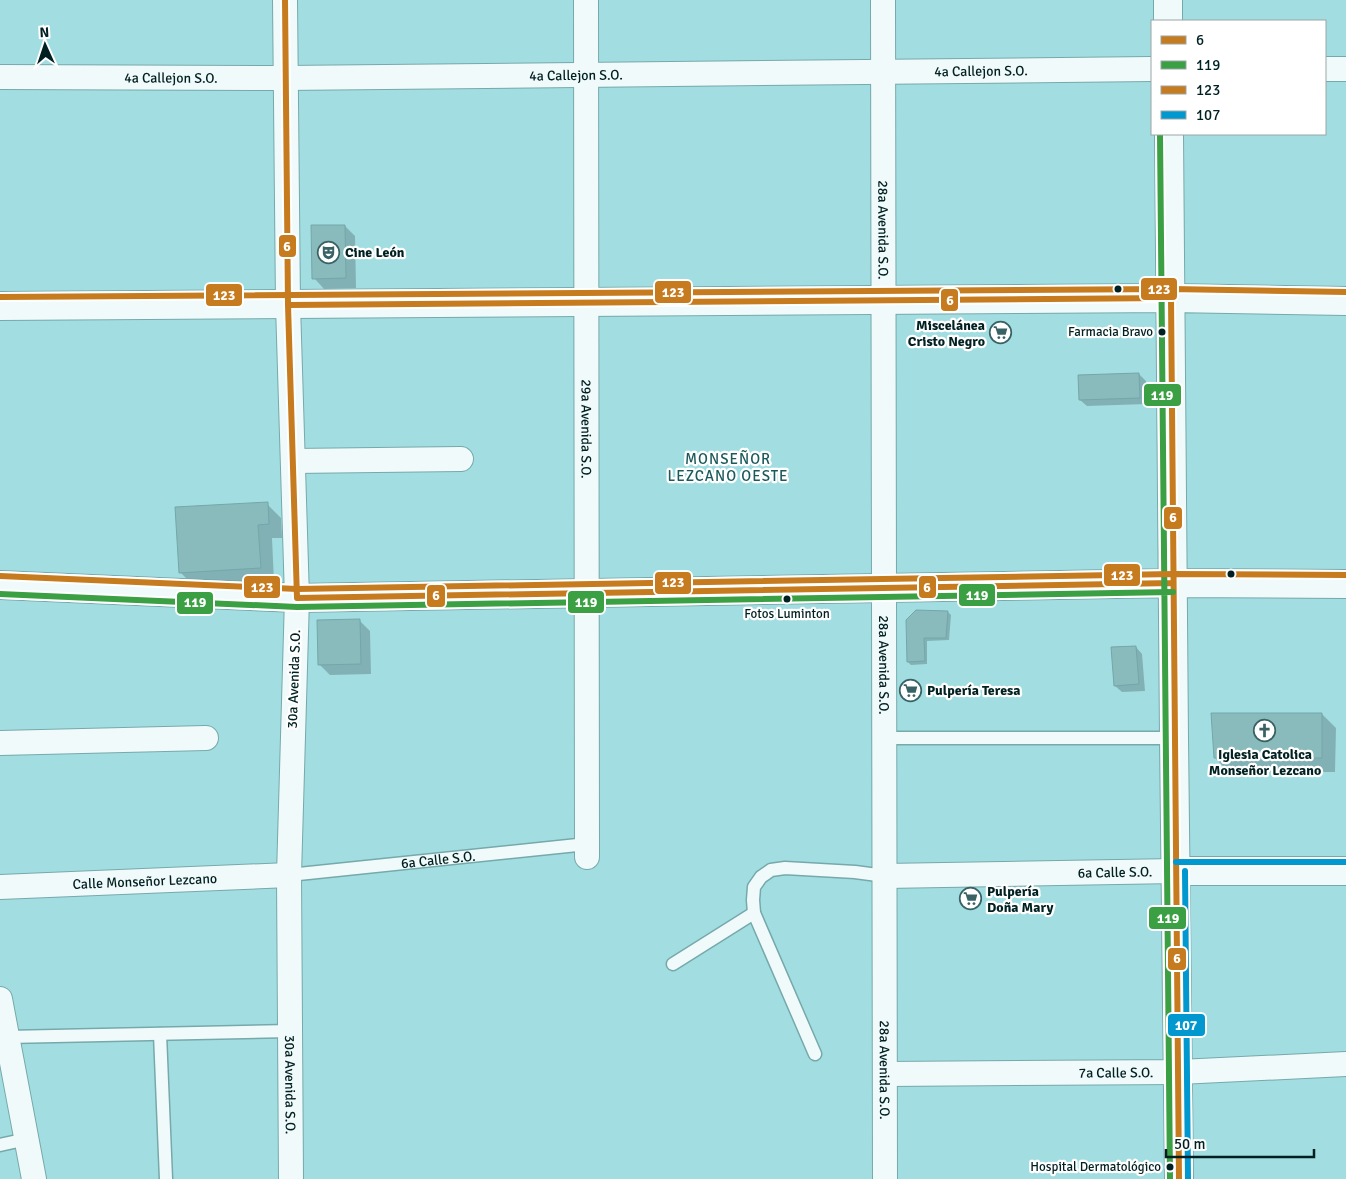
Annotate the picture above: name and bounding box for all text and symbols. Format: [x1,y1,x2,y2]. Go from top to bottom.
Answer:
north arrow [20,20,70,70]
legend [1151,20,1326,135]
text: N [39,24,50,41]
text: 6 [1196,31,1204,49]
text: 119 [1196,56,1220,74]
street label: 4a Callejon S.O. [934,62,1028,80]
street label: 4a Callejon S.O. [529,66,623,84]
street label: 4a Callejon S.O. [124,69,218,86]
text: 123 [1196,81,1220,99]
text: 107 [1196,106,1220,124]
street label: 28a Avenida S.O. [875,180,892,280]
line badge: 6 [278,234,297,258]
text: 6 [283,238,291,255]
theatre icon: Cine León [317,240,341,264]
place label: Cine León [345,244,405,261]
line badge: 123 [1140,277,1178,301]
line badge: 123 [654,280,692,304]
text: 123 [1148,281,1170,298]
line badge: 123 [205,283,243,307]
text: 123 [662,284,684,301]
unlabelled marker [1113,284,1123,294]
text: 123 [213,287,235,304]
line badge: 6 [940,288,959,312]
text: 6 [946,292,954,309]
place label: Miscelánea Cristo Negro [908,317,985,350]
supermarket icon: Miscelánea Cristo Negro [989,321,1013,345]
place label: Farmacia Bravo [1068,324,1153,340]
marker: Farmacia Bravo [1157,327,1167,337]
street label: 29a Avenida S.O. [578,379,595,479]
line badge: 119 [1143,383,1182,407]
text: 119 [1151,387,1174,404]
district label: MONSEÑOR LEZCANO OESTE [667,449,789,485]
line badge: 6 [1163,506,1183,530]
text: 6 [1169,509,1177,526]
line badge: 123 [1103,563,1141,587]
text: 123 [1111,567,1133,584]
unlabelled marker [1226,569,1236,579]
line badge: 123 [654,571,692,595]
text: 123 [662,574,684,591]
line badge: 123 [243,575,281,599]
line badge: 6 [918,575,937,599]
text: 123 [251,579,273,596]
text: 6 [923,579,931,596]
line badge: 119 [958,583,996,607]
line badge: 6 [426,584,446,608]
text: 6 [432,587,440,604]
text: 119 [966,587,989,604]
line badge: 119 [567,590,605,614]
line badge: 119 [176,591,214,615]
text: 119 [184,594,207,611]
text: 119 [575,594,598,611]
marker: Fotos Luminton [782,594,792,604]
place label: Fotos Luminton [744,606,830,622]
street label: 28a Avenida S.O. [876,615,893,715]
street label: 30a Avenida S.O. [284,629,304,729]
supermarket icon: Pulpería Teresa [899,678,923,702]
place label: Pulpería Teresa [927,682,1020,699]
church icon: Iglesia Catolica Monseñor Lezcano [1253,719,1277,743]
place label: Iglesia Catolica Monseñor Lezcano [1209,746,1321,779]
street label: 6a Calle S.O. [400,847,476,872]
street label: 6a Calle S.O. [1077,863,1153,881]
street label: Calle Monseñor Lezcano [72,869,218,892]
place label: Pulpería Doña Mary [987,883,1053,916]
supermarket icon: Pulpería Doña Mary [959,887,983,911]
line badge: 119 [1148,906,1187,930]
text: 119 [1157,910,1180,927]
line badge: 6 [1167,947,1187,971]
text: 6 [1173,950,1181,967]
line badge: 107 [1167,1013,1206,1037]
text: 107 [1175,1017,1198,1034]
street label: 28a Avenida S.O. [876,1020,893,1120]
street label: 30a Avenida S.O. [282,1035,299,1135]
street label: 7a Calle S.O. [1079,1064,1153,1081]
scale bar [1166,1126,1314,1158]
text: 50 m [1174,1135,1205,1153]
place label: Hospital Dermatológico [1030,1159,1161,1175]
marker: Hospital Dermatológico [1165,1162,1175,1172]

